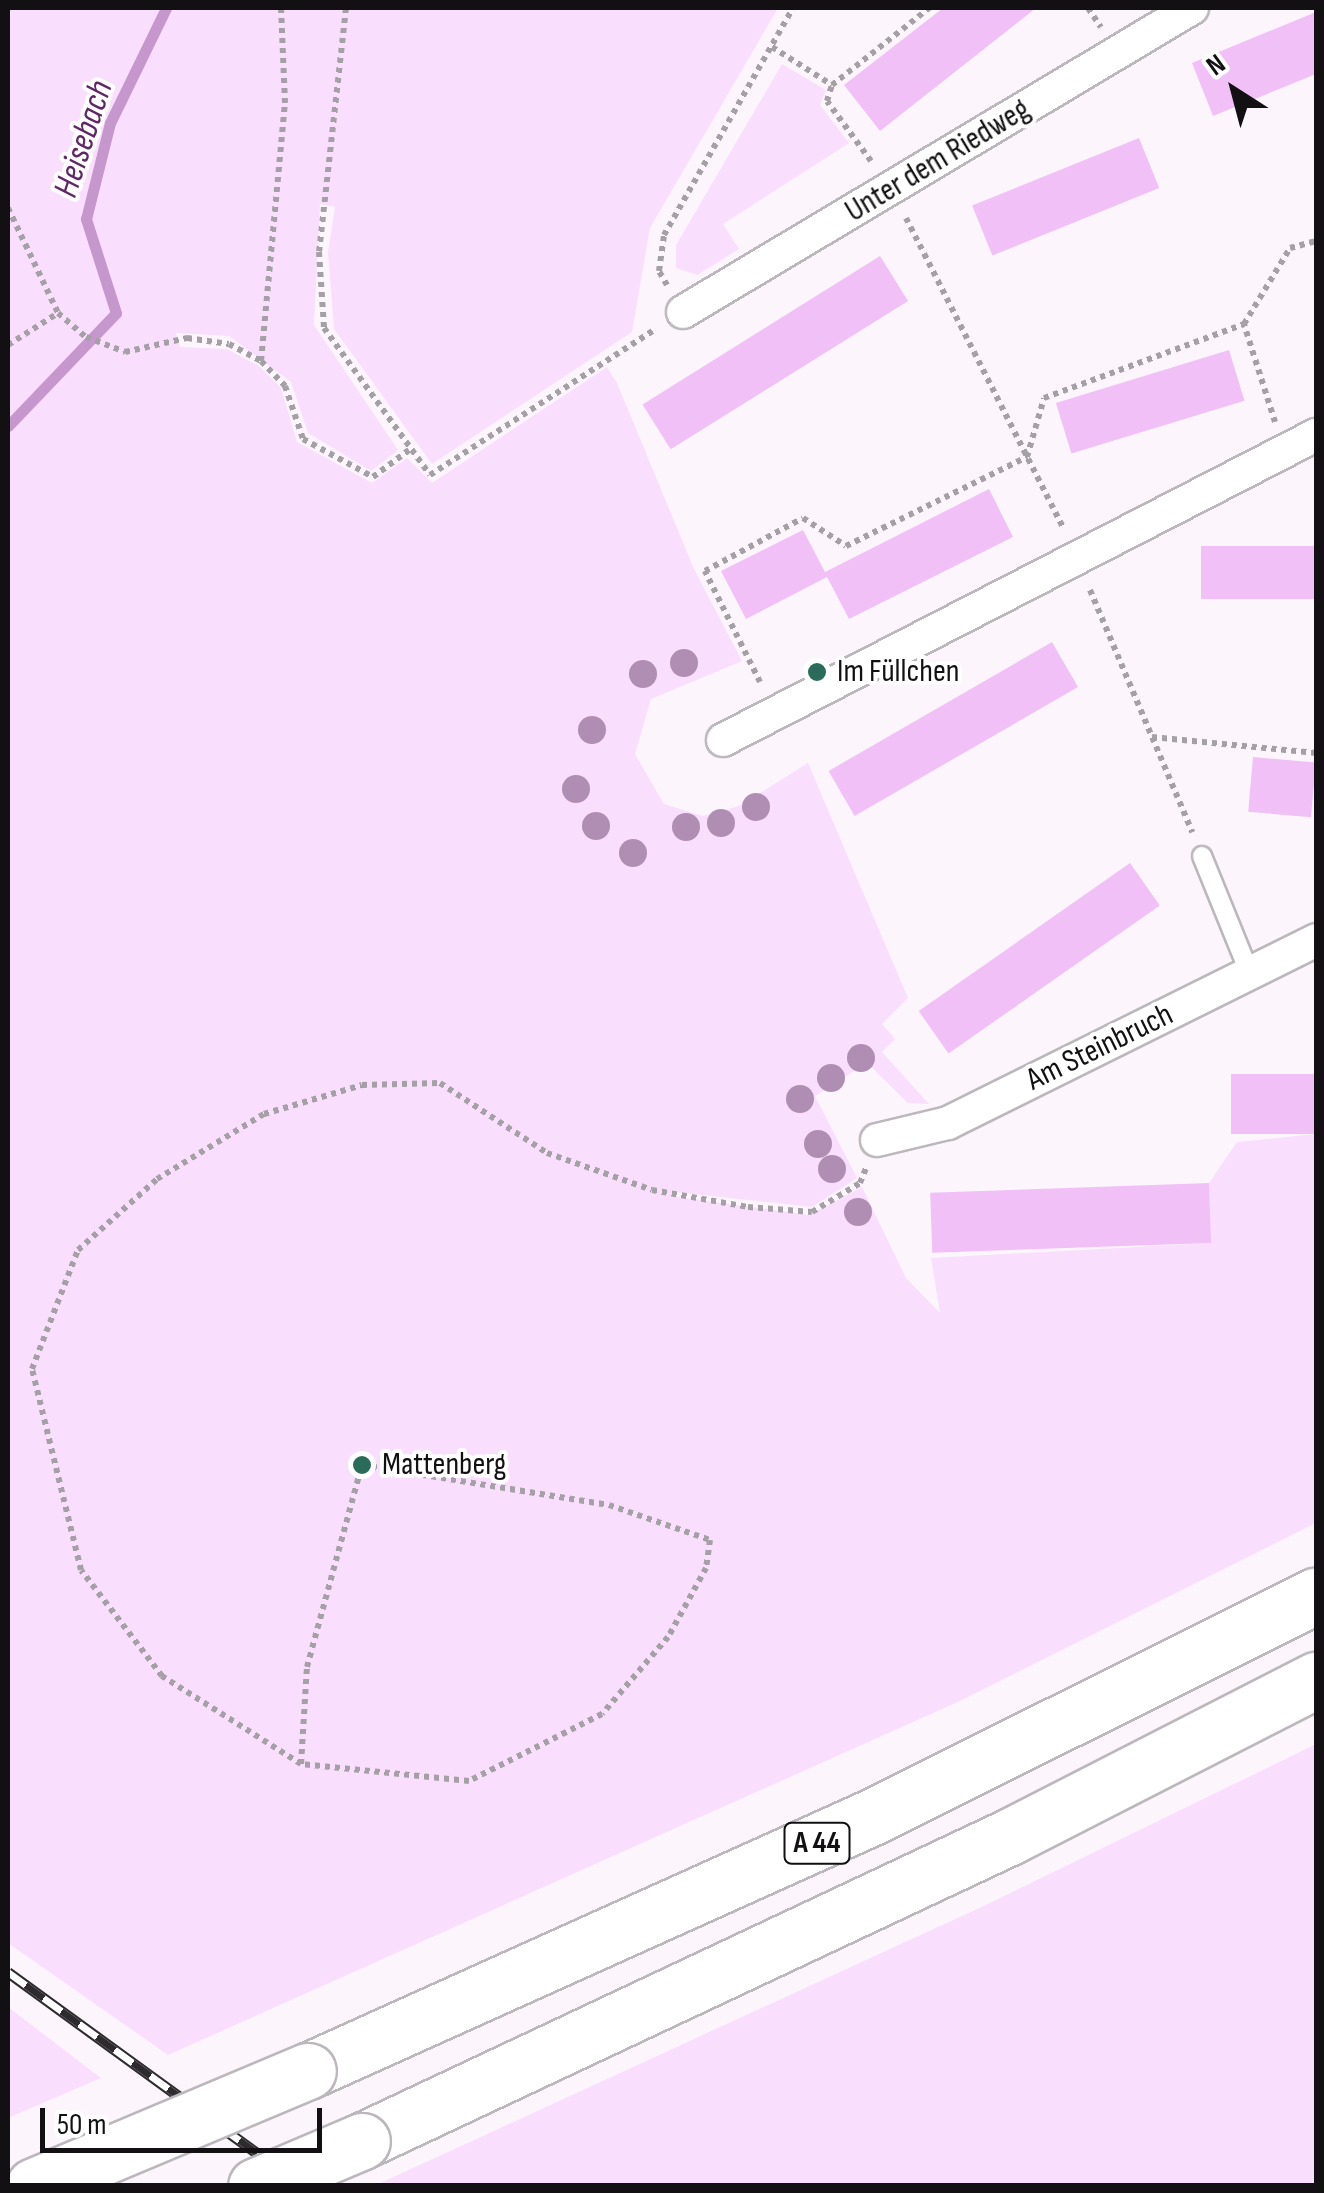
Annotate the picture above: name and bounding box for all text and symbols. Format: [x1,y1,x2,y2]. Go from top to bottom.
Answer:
north arrow [1184,40,1284,140]
text: N [1200,48,1232,83]
water label: Heisebach [45,75,123,203]
street label: Unter dem Riedweg [839,91,1037,231]
place label: Im Füllchen [837,653,960,691]
marker: Im Füllchen [806,661,828,683]
street label: Am Steinbruch [1021,996,1179,1100]
place label: Mattenberg [382,1446,506,1484]
marker: Mattenberg [351,1454,373,1476]
road number: A 44 [782,1818,852,1868]
scale bar [45,2088,328,2150]
text: 50 m [57,2107,106,2143]

